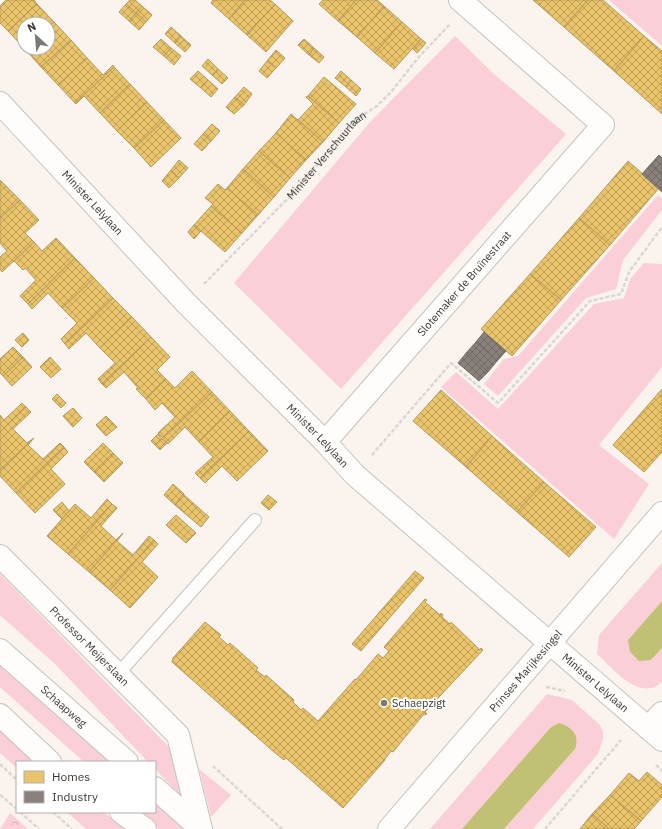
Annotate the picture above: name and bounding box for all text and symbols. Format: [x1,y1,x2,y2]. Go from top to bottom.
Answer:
north arrow [16,16,56,56]
text: N [25,19,38,35]
street label: Minister Verschuurlaan [284,108,369,202]
street label: Minister Lelylaan [59,167,126,238]
street label: Slotemaker de Bruïnestraat [414,228,514,339]
street label: Minister Lelylaan [284,401,352,470]
street label: Professor Meijerslaan [47,603,132,689]
street label: Prinses Marijkesingel [486,627,565,715]
street label: Minister Lelylaan [559,650,632,715]
street label: Schaapweg [38,682,90,730]
place label: Schaepzigt [392,696,446,710]
marker: Schaepzigt [379,698,389,708]
legend [16,761,156,813]
text: Homes [52,769,90,784]
text: Industry [52,789,98,804]

